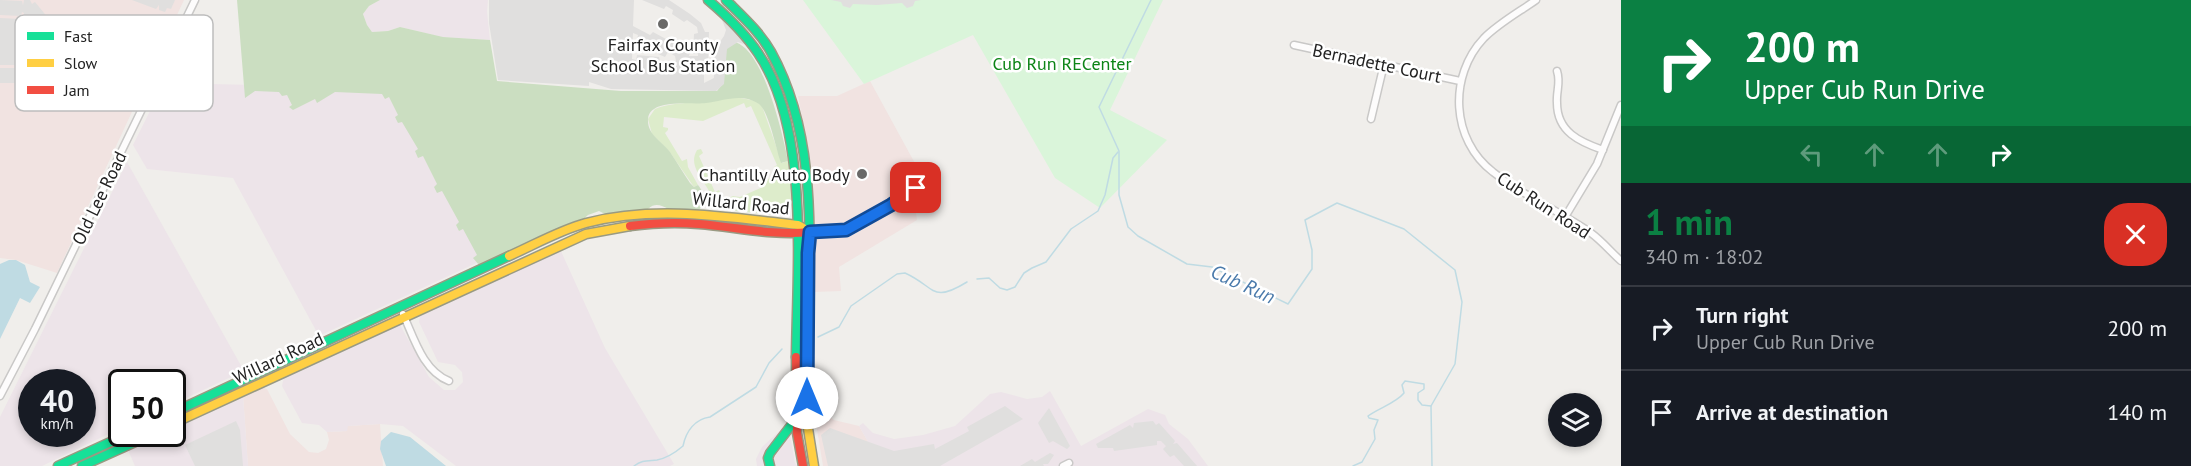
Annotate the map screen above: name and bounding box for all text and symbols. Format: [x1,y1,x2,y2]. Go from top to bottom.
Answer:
legend [15,15,213,111]
marker: Fairfax County School Bus Station [656,17,670,31]
text: 200 m [1744,19,1860,74]
icon: right [1645,24,1723,102]
text: Fast [64,26,93,46]
place label: Fairfax County School Bus Station [591,33,735,77]
street label: Bernadette Court [1310,38,1444,88]
park label: Cub Run RECenter [992,52,1132,75]
text: Slow [64,53,98,73]
text: Upper Cub Run Drive [1744,72,1985,106]
text: Jam [63,80,90,100]
icon: left [1795,138,1828,171]
icon: ahead [1858,138,1891,171]
icon: ahead [1921,138,1954,171]
icon: right [1984,138,2017,171]
street label: Old Lee Road [66,147,132,249]
pin [890,162,941,213]
place label: Chantilly Auto Body [699,163,851,186]
street label: Cub Run Road [1493,166,1595,244]
marker: Chantilly Auto Body [855,167,869,181]
icon: arrive [899,171,932,204]
street label: Willard Road [691,186,791,220]
text: 1 min [1645,198,1733,245]
button: close [2104,203,2167,266]
text: 340 m · 18:02 [1645,244,1763,270]
water label: Cub Run [1207,258,1279,310]
text: Turn right [1696,301,1788,329]
icon: right [1645,312,1678,345]
text: 200 m [2107,314,2167,342]
street label: Willard Road [229,327,327,389]
text: Upper Cub Run Drive [1696,329,1875,355]
position arrow [775,366,839,430]
speed limit sign: 50 [108,369,186,447]
text: 40 [40,381,74,420]
map controls [1548,393,1602,447]
button: layers [1548,393,1602,447]
icon: arrive [1645,396,1678,429]
text: Arrive at destination [1696,398,1888,426]
text: 140 m [2107,398,2167,426]
text: km/h [41,414,73,433]

